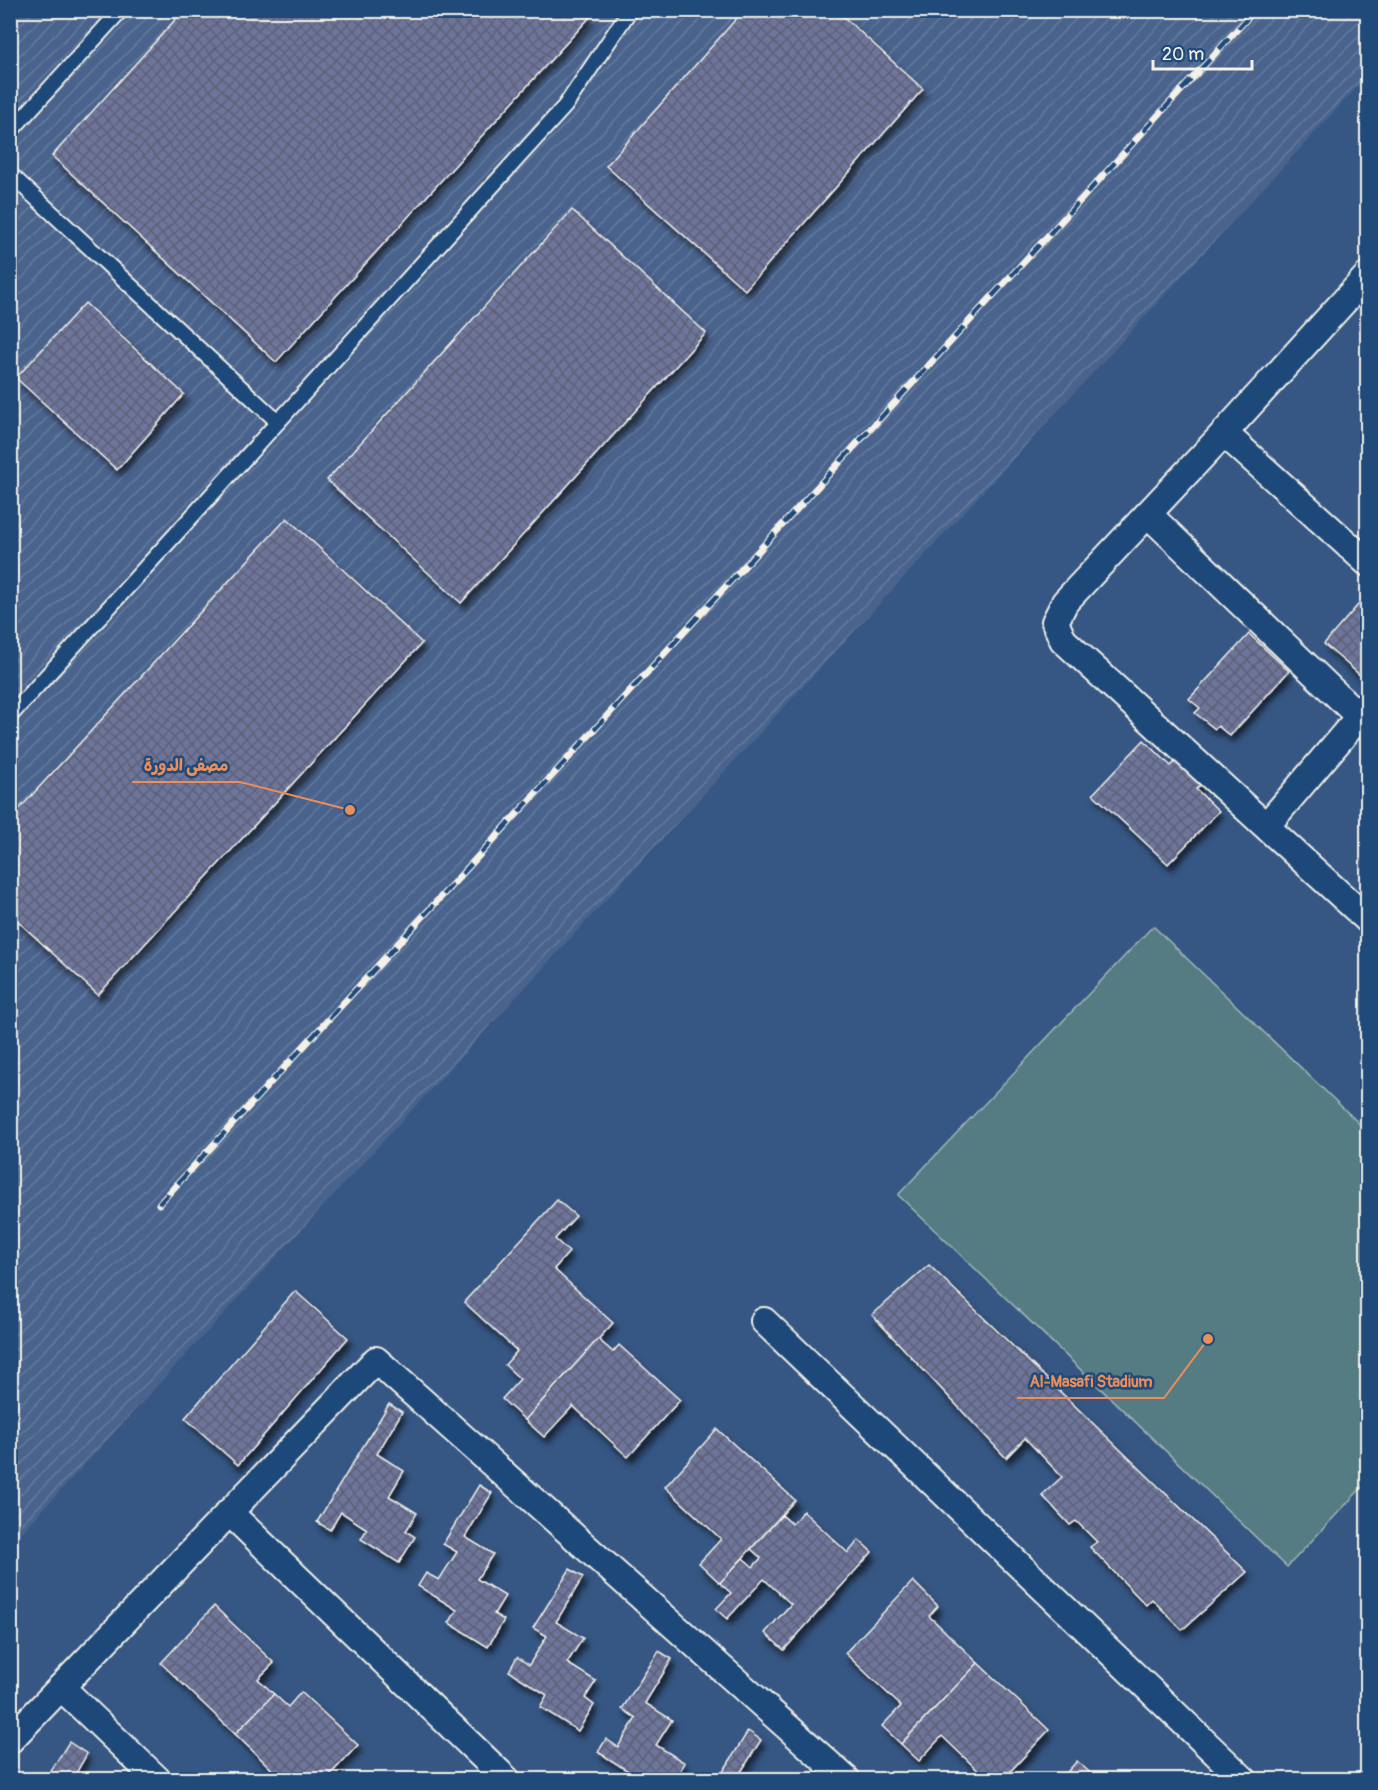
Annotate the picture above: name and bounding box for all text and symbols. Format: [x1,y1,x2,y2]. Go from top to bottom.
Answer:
scale bar [1153,33,1252,71]
text: 20 m [1162,43,1204,66]
callout: مصفى الدورة [132,748,240,782]
text: مصفى الدورة [144,756,228,776]
callout: Al-Masafi Stadium [1017,1364,1164,1398]
text: Al-Masafi Stadium [1029,1372,1153,1392]

